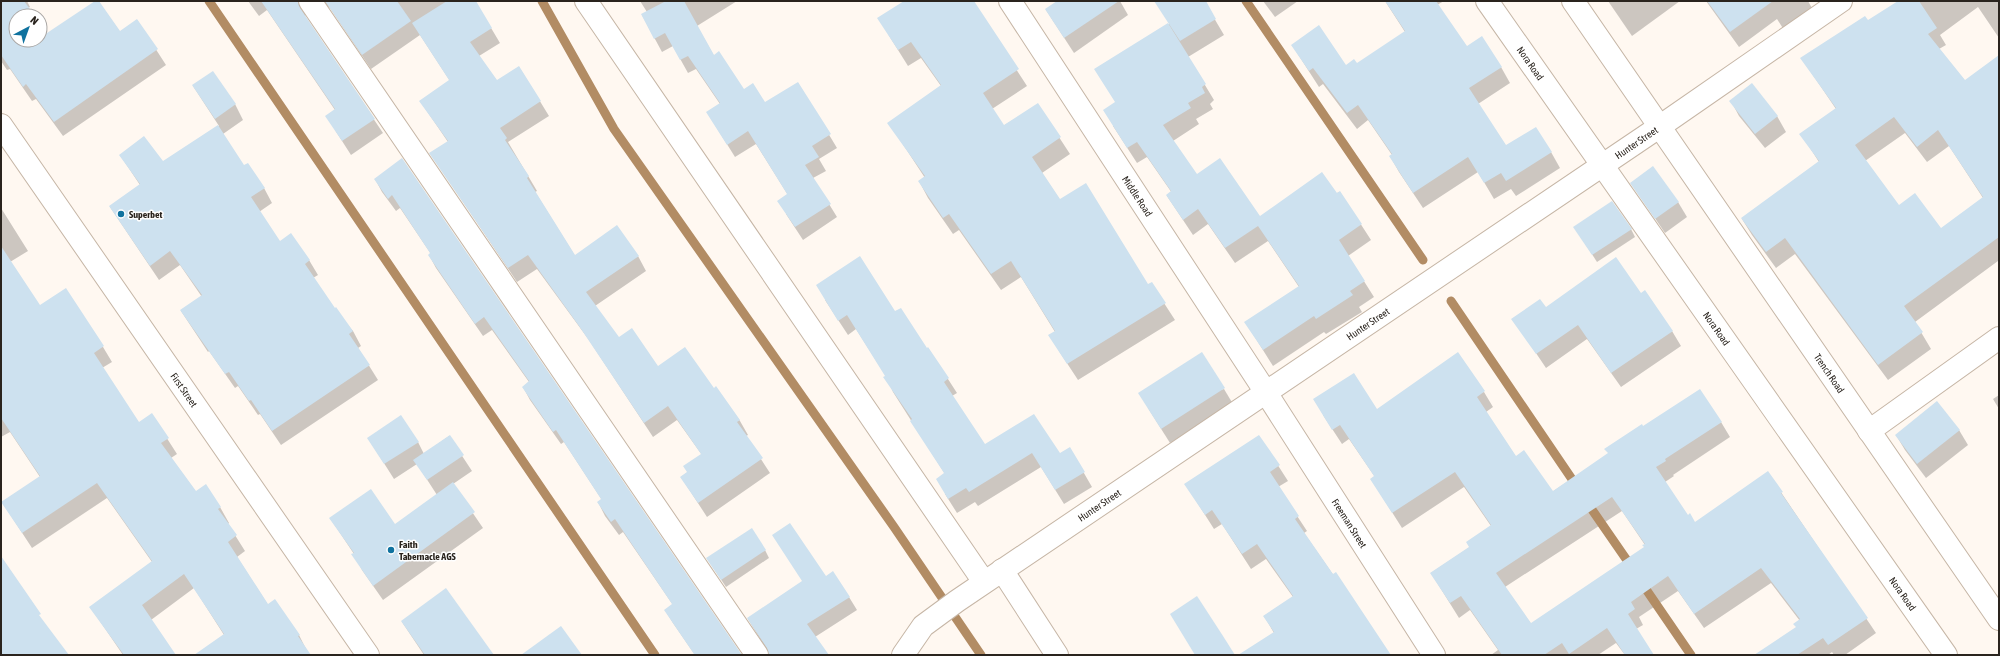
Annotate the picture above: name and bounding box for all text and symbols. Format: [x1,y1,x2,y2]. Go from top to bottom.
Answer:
north arrow [8,8,48,48]
text: N [28,14,41,27]
street label: Nora Road [1515,45,1546,83]
street label: Hunter Street [1613,124,1660,161]
street label: Middle Road [1120,174,1154,219]
marker: Superbet [116,209,126,219]
place label: Superbet [129,209,163,220]
street label: Hunter Street [1345,306,1392,342]
street label: Nora Road [1701,310,1732,348]
street label: Trench Road [1812,352,1847,395]
street label: First Street [168,371,200,409]
street label: Hunter Street [1076,487,1123,524]
street label: Freeman Street [1330,497,1369,550]
place label: Faith Tabernacle AGS [399,539,456,562]
marker: Faith Tabernacle AGS [386,545,396,555]
street label: Nora Road [1887,575,1918,613]

